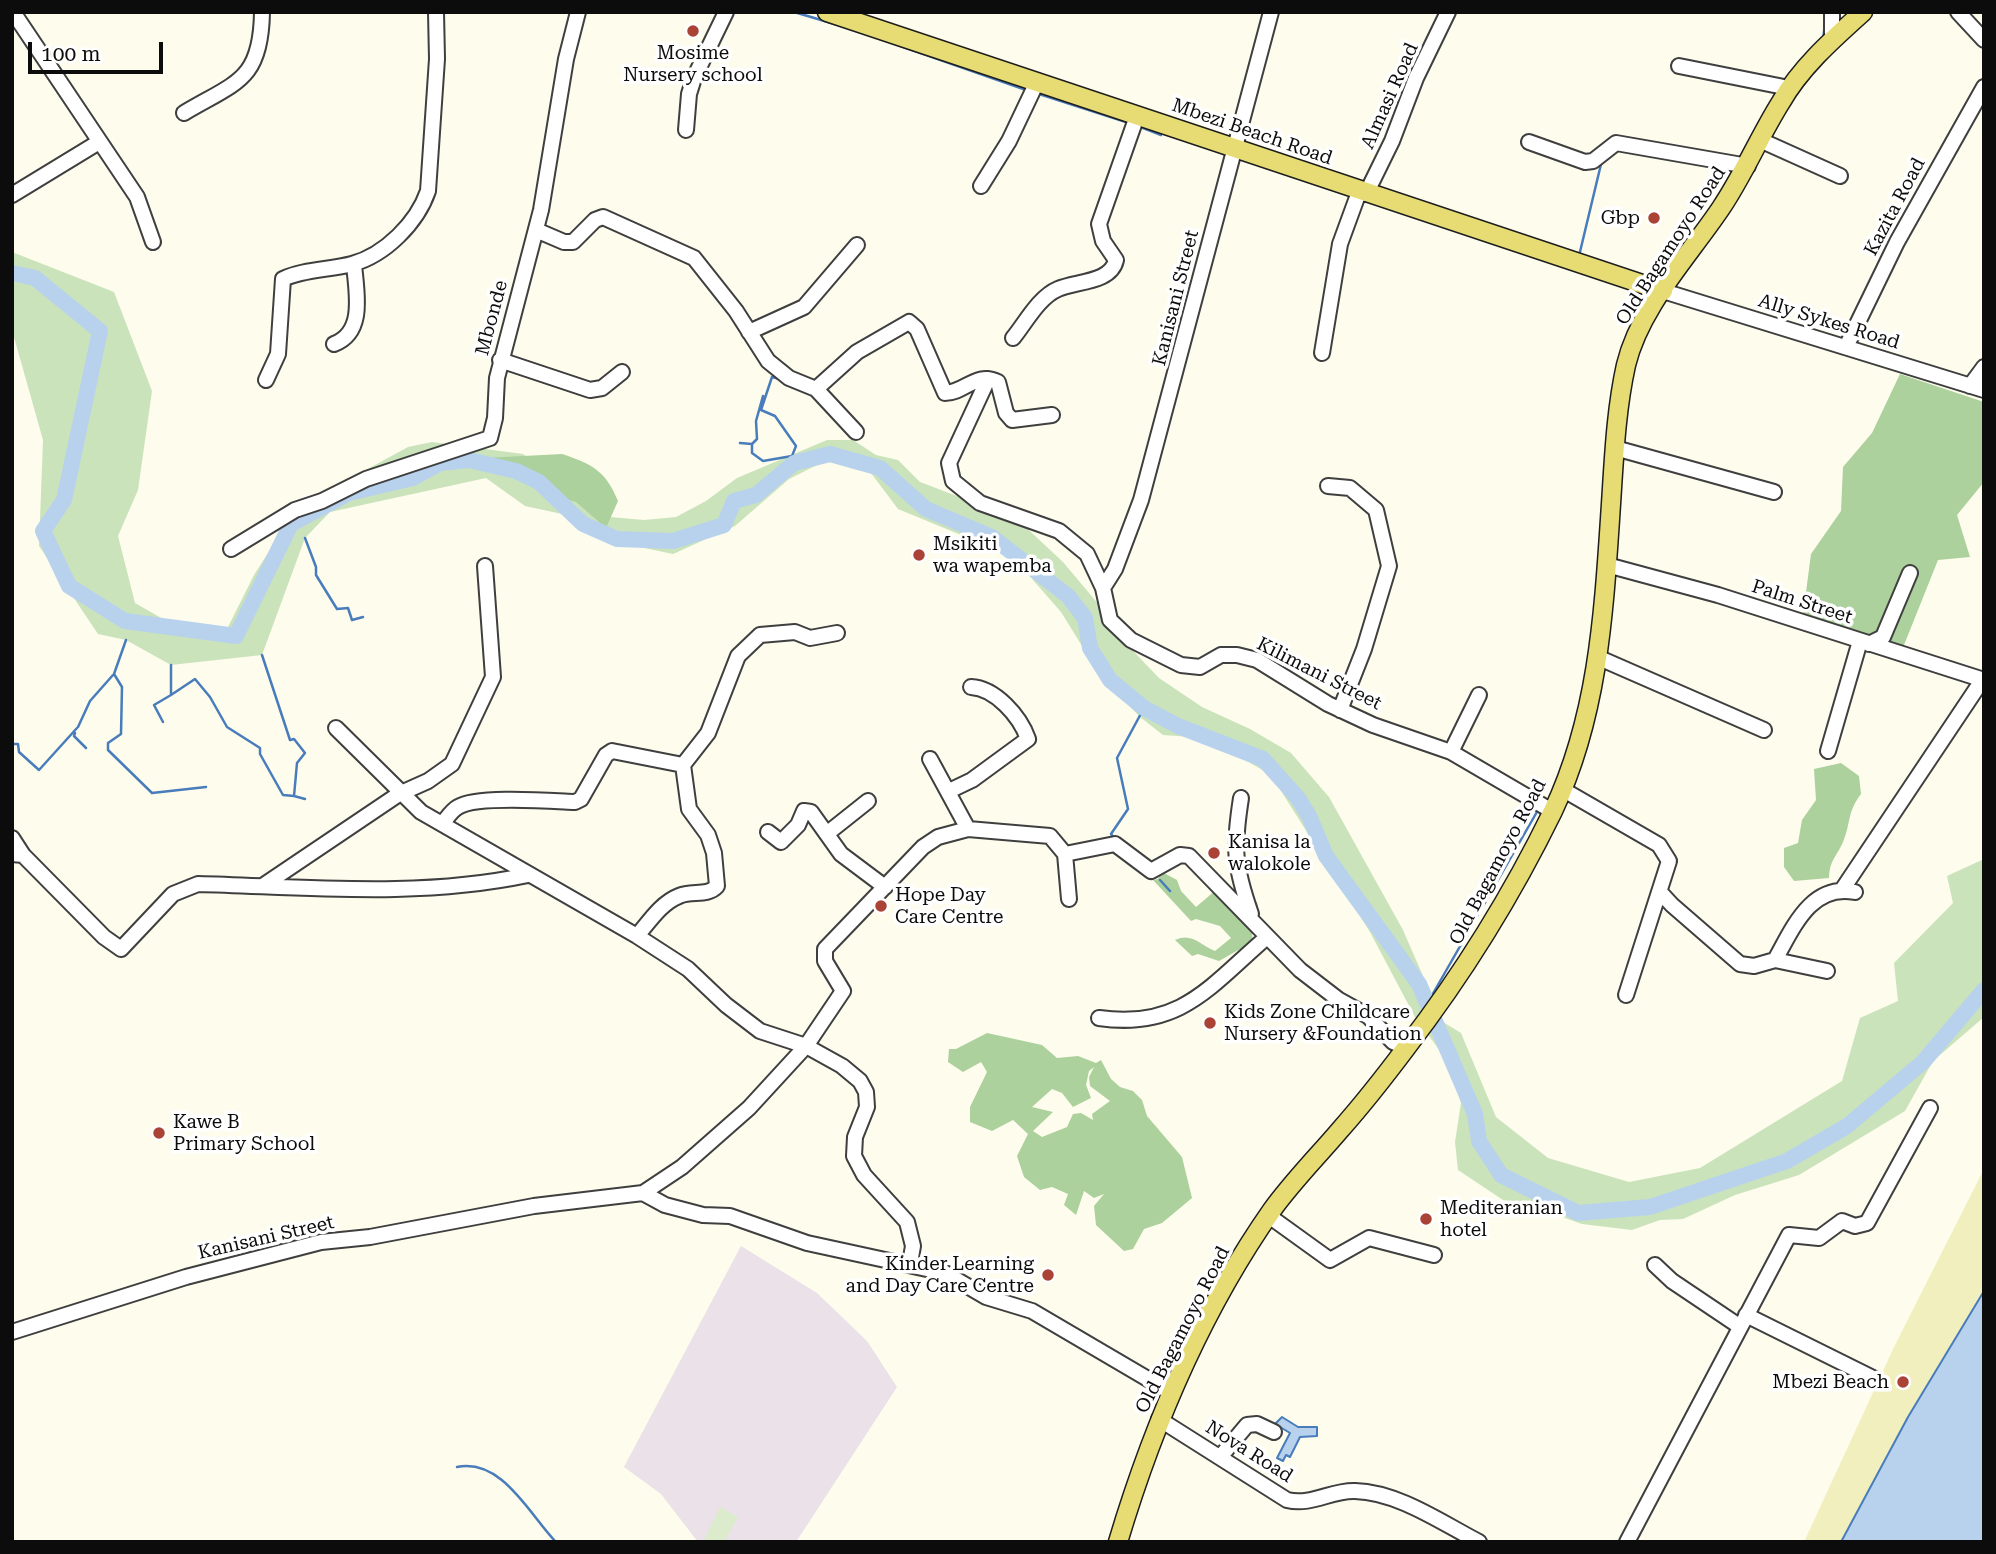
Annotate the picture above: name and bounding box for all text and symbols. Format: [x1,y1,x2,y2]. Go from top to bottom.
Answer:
marker: Mosime Nursery school [685,23,701,39]
scale bar [32,28,166,72]
street label: Almasi Road [1356,39,1424,153]
text: 100 m [41,42,101,66]
place label: Mosime Nursery school [623,42,763,86]
street label: Mbezi Beach Road [1169,94,1335,170]
street label: Kazita Road [1860,154,1930,260]
street label: Old Bagamoyo Road [1611,163,1731,329]
place label: Gbp [1601,207,1640,229]
marker: Gbp [1646,210,1662,226]
street label: Kanisani Street [1148,228,1204,368]
street label: Mbonde [471,278,513,358]
street label: Ally Sykes Road [1756,290,1902,354]
place label: Msikiti wa wapemba [933,533,1052,577]
marker: Msikiti wa wapemba [911,547,927,563]
street label: Palm Street [1749,575,1855,629]
street label: Kilimani Street [1253,633,1385,715]
street label: Old Bagamoyo Road [1445,775,1551,949]
place label: Kanisa la walokole [1228,831,1311,875]
marker: Kanisa la walokole [1206,845,1222,861]
place label: Hope Day Care Centre [895,884,1003,928]
marker: Hope Day Care Centre [873,898,889,914]
place label: Kids Zone Childcare Nursery &Foundation [1224,1001,1422,1045]
marker: Kids Zone Childcare Nursery &Foundation [1202,1015,1218,1031]
place label: Kawe B Primary School [173,1111,315,1155]
marker: Kawe B Primary School [151,1125,167,1141]
place label: Mediteranian hotel [1440,1197,1563,1241]
street label: Kanisani Street [196,1211,336,1265]
marker: Mediteranian hotel [1418,1211,1434,1227]
street label: Old Bagamoyo Road [1131,1243,1235,1417]
place label: Kinder Learning and Day Care Centre [846,1253,1034,1297]
marker: Kinder Learning and Day Care Centre [1040,1267,1056,1283]
place label: Mbezi Beach [1772,1371,1889,1393]
marker: Mbezi Beach [1895,1374,1911,1390]
street label: Nova Road [1201,1416,1297,1488]

